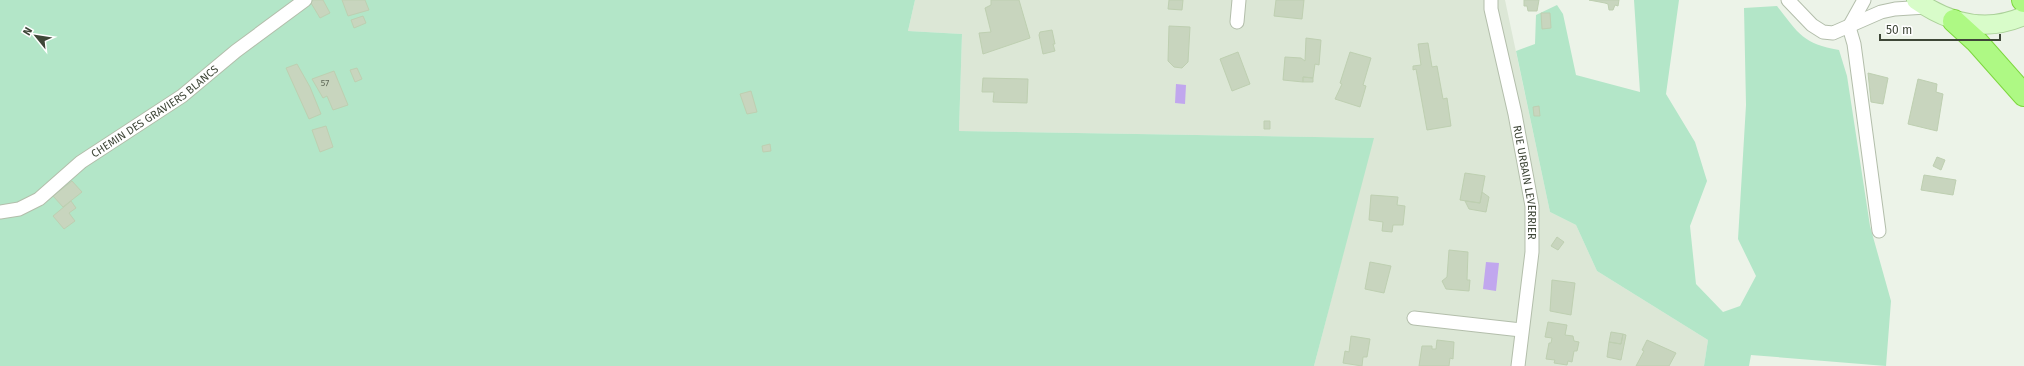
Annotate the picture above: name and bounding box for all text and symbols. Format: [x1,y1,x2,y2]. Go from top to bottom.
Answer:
north arrow [16,16,56,56]
scale bar [1880,16,2000,42]
text: 50 m [1886,23,1912,37]
text: N [20,25,35,38]
street label: CHEMIN DES GRAVIERS BLANCS [89,63,221,161]
house number: 57 [321,78,329,88]
street label: RUE URBAIN LEVERRIER [1510,124,1538,240]

